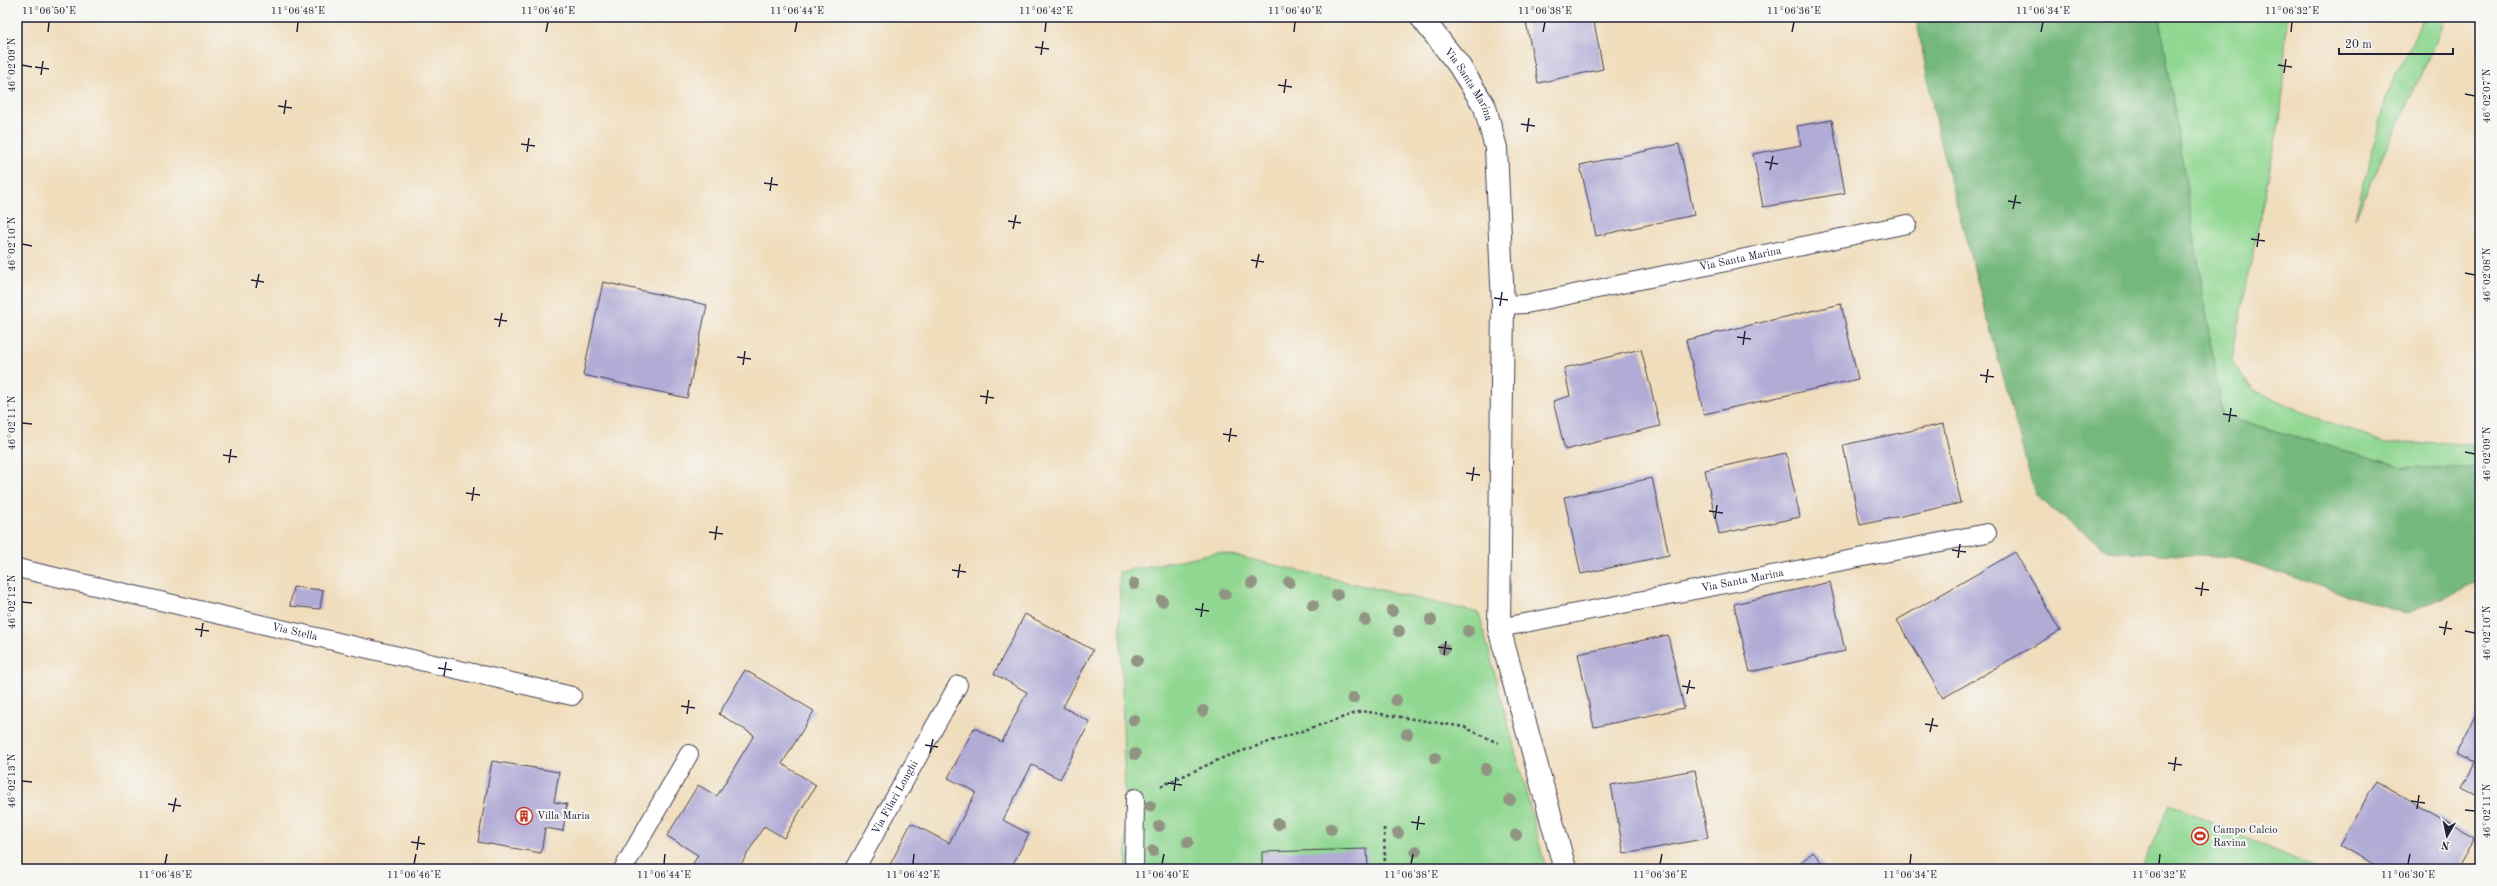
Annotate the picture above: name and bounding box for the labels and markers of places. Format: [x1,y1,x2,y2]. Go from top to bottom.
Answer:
building icon: Villa Maria [514,806,534,826]
place label: Villa Maria [537,811,591,822]
place label: Campo Calcio Ravina [2213,825,2278,849]
sports icon: Campo Calcio Ravina [2190,826,2210,846]

